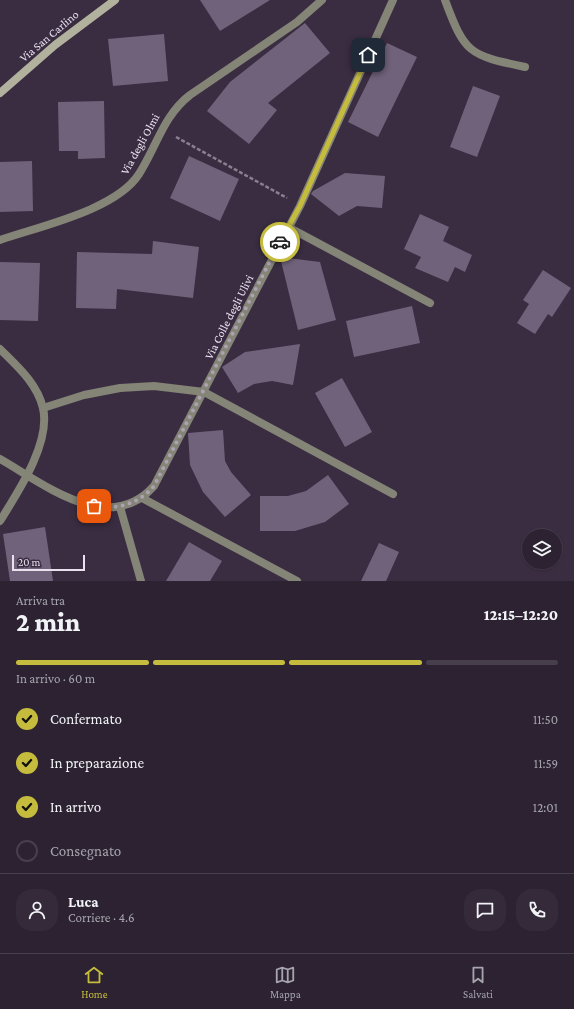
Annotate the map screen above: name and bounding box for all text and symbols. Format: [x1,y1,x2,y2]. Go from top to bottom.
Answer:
street label: Via San Carlino [17,7,81,65]
pin [351,38,385,72]
icon: home [357,44,379,66]
street label: Via degli Olmi [118,111,162,177]
courier [260,222,300,262]
icon: car [269,231,291,253]
street label: Via Colle degli Ulivi [202,272,256,362]
pin [77,489,111,523]
icon: bag [83,495,105,517]
map controls [522,529,562,569]
button: layers [522,529,562,569]
scale bar [12,553,85,572]
text: 20 m [18,556,40,568]
text: Arriva tra [16,593,65,608]
text: 12:15–12:20 [484,607,558,623]
text: 2 min [16,608,80,637]
text: In arrivo · 60 m [16,671,95,686]
icon: check [16,708,38,730]
text: Confermato [50,711,122,727]
text: 11:50 [533,712,558,727]
icon: check [16,752,38,774]
text: In preparazione [50,755,144,771]
text: 11:59 [534,756,558,771]
icon: check [16,796,38,818]
text: In arrivo [50,799,101,815]
text: 12:01 [533,800,558,815]
text: Consegnato [50,843,121,859]
button: person [16,889,58,931]
button: chat [464,889,506,931]
button: phone [516,889,558,931]
text: Luca [68,894,98,910]
text: Corriere · 4.6 [68,910,135,925]
tab: Home [81,964,108,1000]
tab: Mappa [270,964,301,1000]
tab: Salvati [463,964,493,1000]

